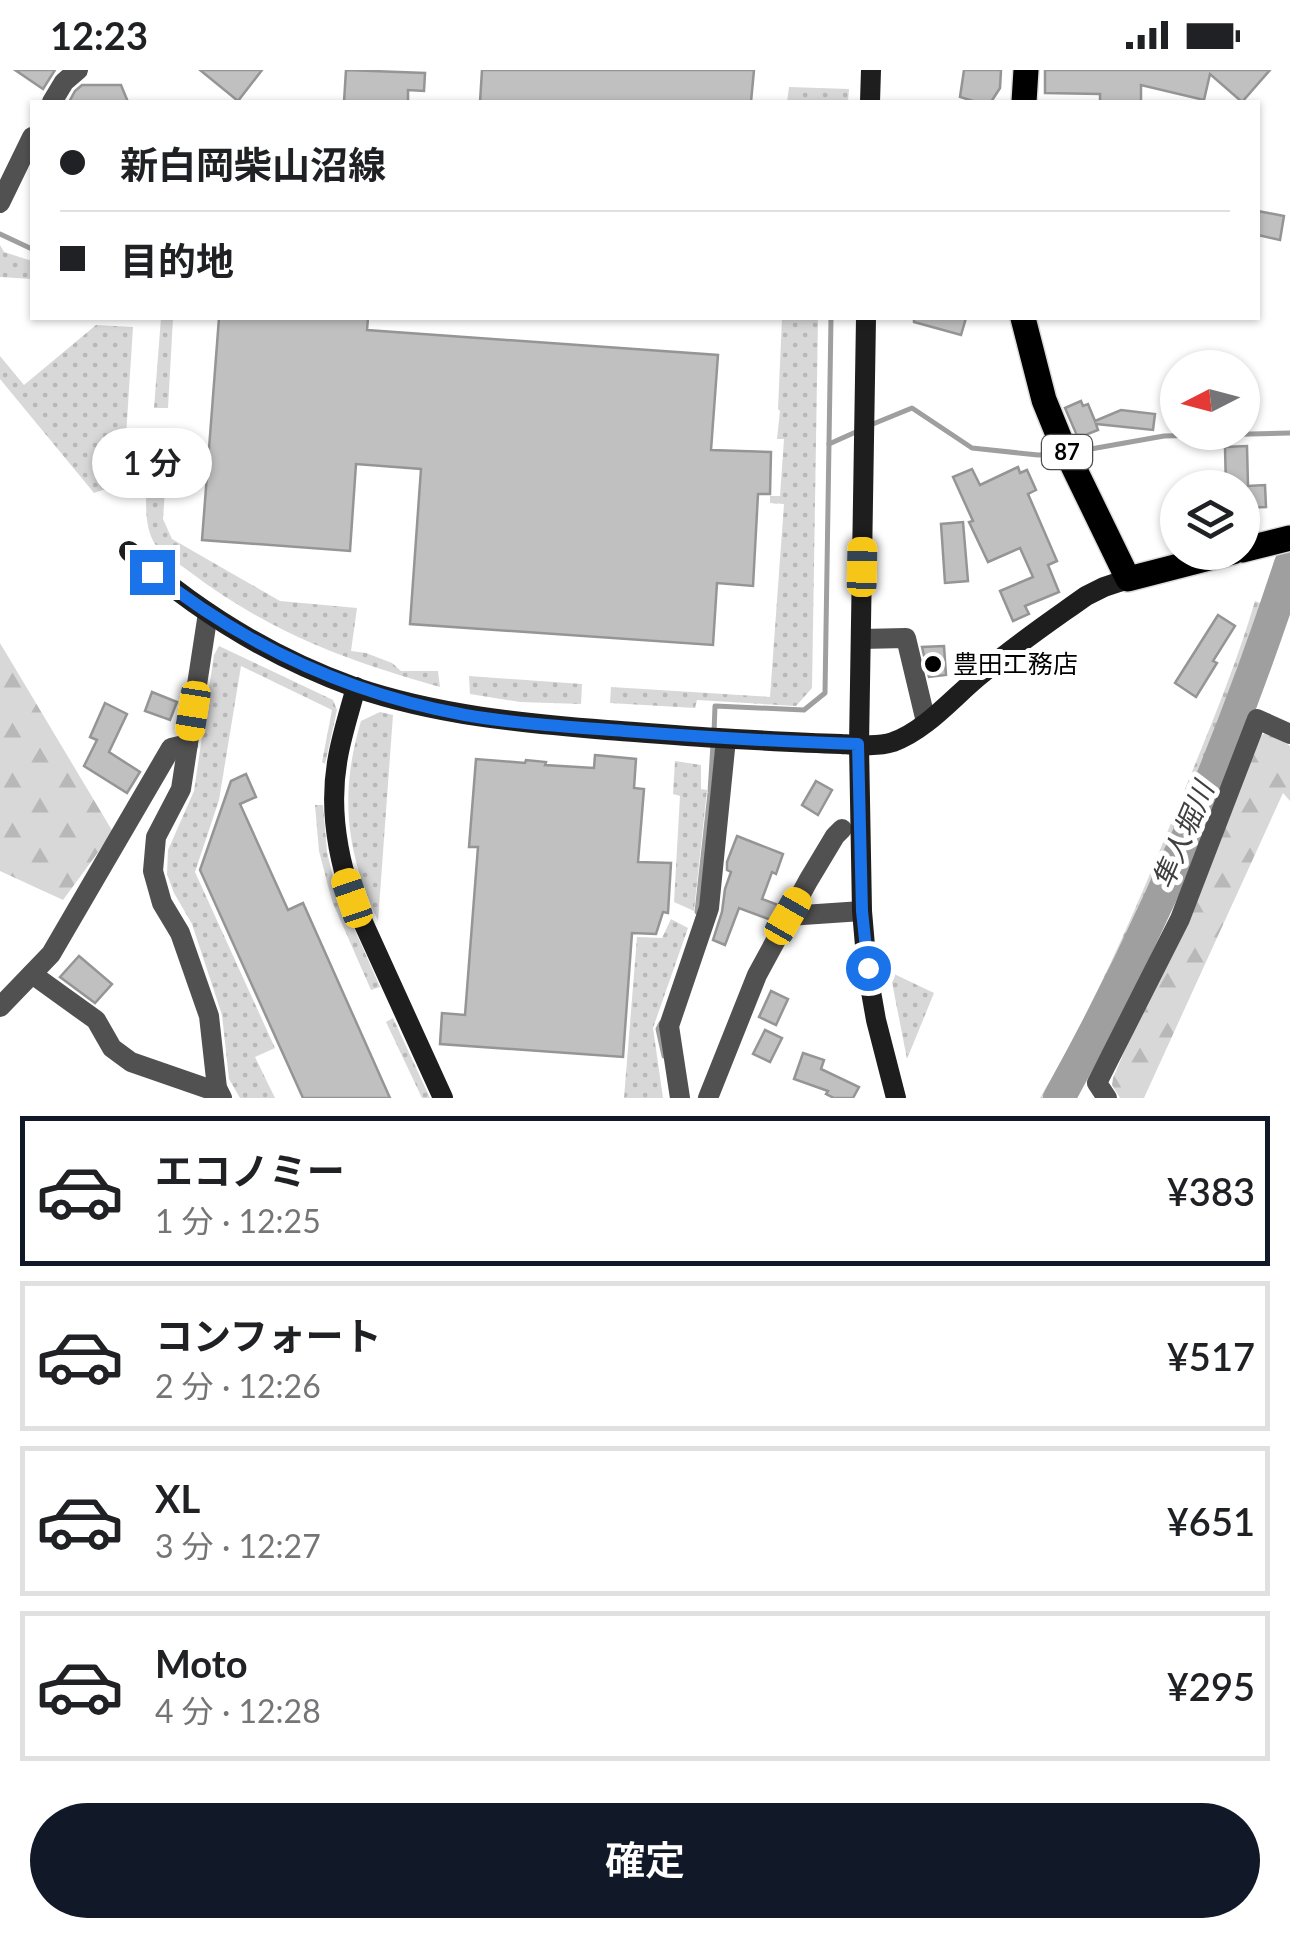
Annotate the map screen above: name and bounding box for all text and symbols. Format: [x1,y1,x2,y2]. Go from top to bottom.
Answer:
text: 12:23 [50,12,148,58]
text: 新白岡柴山沼線 [120,141,386,187]
text: 目的地 [120,237,234,283]
north arrow [1160,350,1260,450]
map controls [1160,350,1260,570]
callout: 1 分 [92,427,212,497]
road number: 87 [1042,435,1092,469]
text: 1 分 [123,443,181,482]
button: layers [1160,470,1260,570]
car [846,537,878,597]
route end [130,550,175,595]
place label: 豊田工務店 [953,648,1078,678]
marker: 豊田工務店 [922,653,944,675]
car [173,679,213,743]
water label: 隼人堀川 [1145,774,1221,893]
car [328,865,376,931]
car [760,883,816,949]
route start [846,946,891,991]
icon: car [35,1146,125,1236]
text: エコノミー [155,1147,345,1193]
text: ¥383 [1167,1168,1255,1214]
text: 1 分 · 12:25 [155,1201,321,1240]
icon: car [35,1311,125,1401]
text: コンフォート [155,1312,382,1358]
text: ¥517 [1167,1333,1255,1379]
text: 2 分 · 12:26 [155,1366,321,1405]
text: XL [155,1475,200,1521]
icon: car [35,1476,125,1566]
text: ¥651 [1167,1498,1255,1544]
text: 3 分 · 12:27 [155,1526,321,1565]
text: Moto [155,1640,248,1686]
icon: car [35,1641,125,1731]
text: ¥295 [1167,1663,1255,1709]
text: 4 分 · 12:28 [155,1691,321,1730]
button: 確定 [30,1803,1260,1918]

